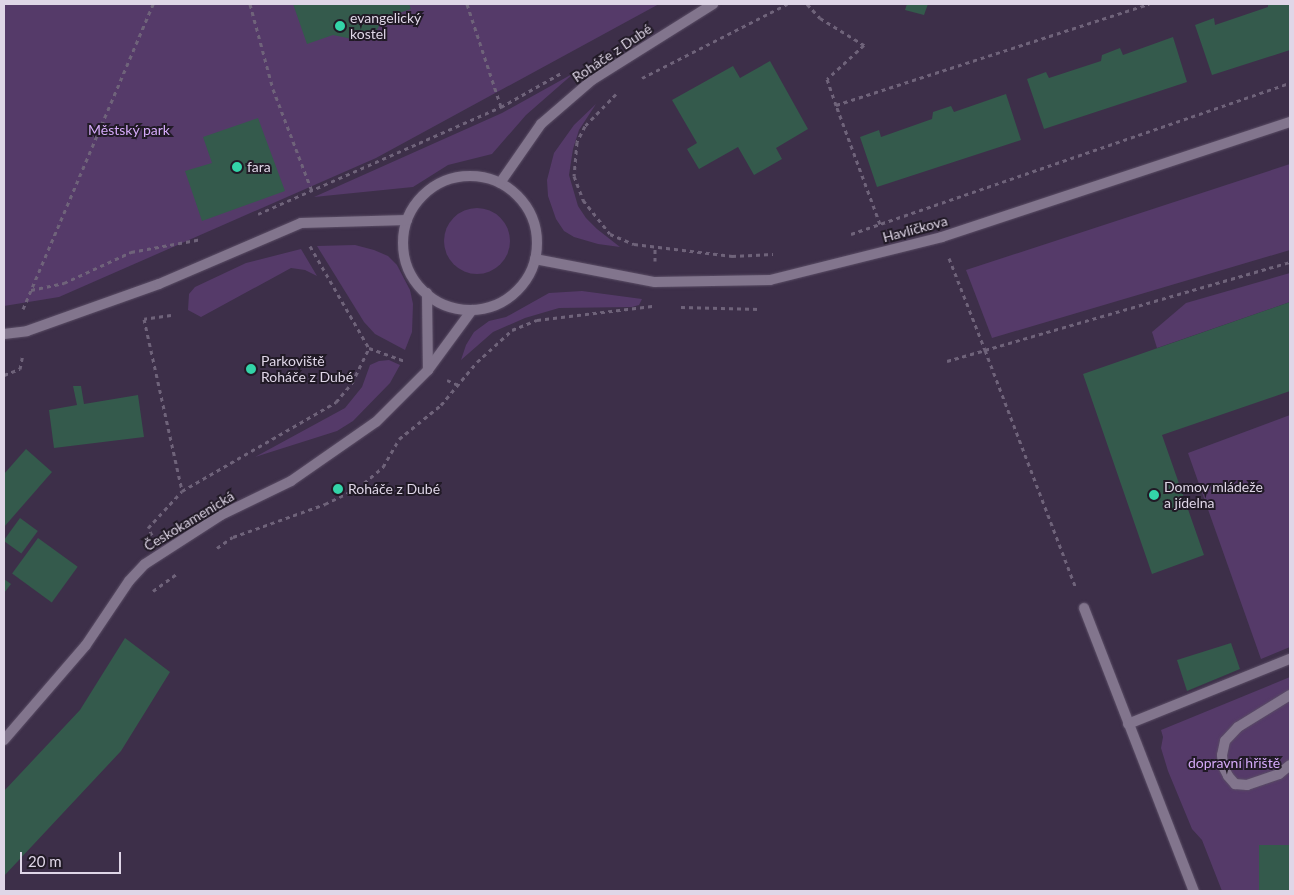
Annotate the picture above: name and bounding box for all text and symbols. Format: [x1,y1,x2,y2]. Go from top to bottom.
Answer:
place label: evangelický kostel [350,10,421,42]
marker: evangelický kostel [334,20,346,32]
street label: Roháče z Dubé [569,20,655,86]
park label: Městský park [88,122,170,138]
place label: fara [247,159,271,175]
marker: fara [231,161,243,173]
street label: Havlíčkova [881,212,949,246]
place label: Parkoviště Roháče z Dubé [261,353,353,386]
marker: Parkoviště Roháče z Dubé [245,363,257,375]
place label: Domov mládeže a jídelna [1164,479,1263,512]
place label: Roháče z Dubé [348,481,440,497]
marker: Roháče z Dubé [332,483,344,495]
street label: Českokamenická [141,487,237,555]
marker: Domov mládeže a jídelna [1148,489,1160,501]
park label: dopravní hřiště [1188,755,1280,771]
scale bar [22,842,124,874]
text: 20 m [28,852,62,870]

